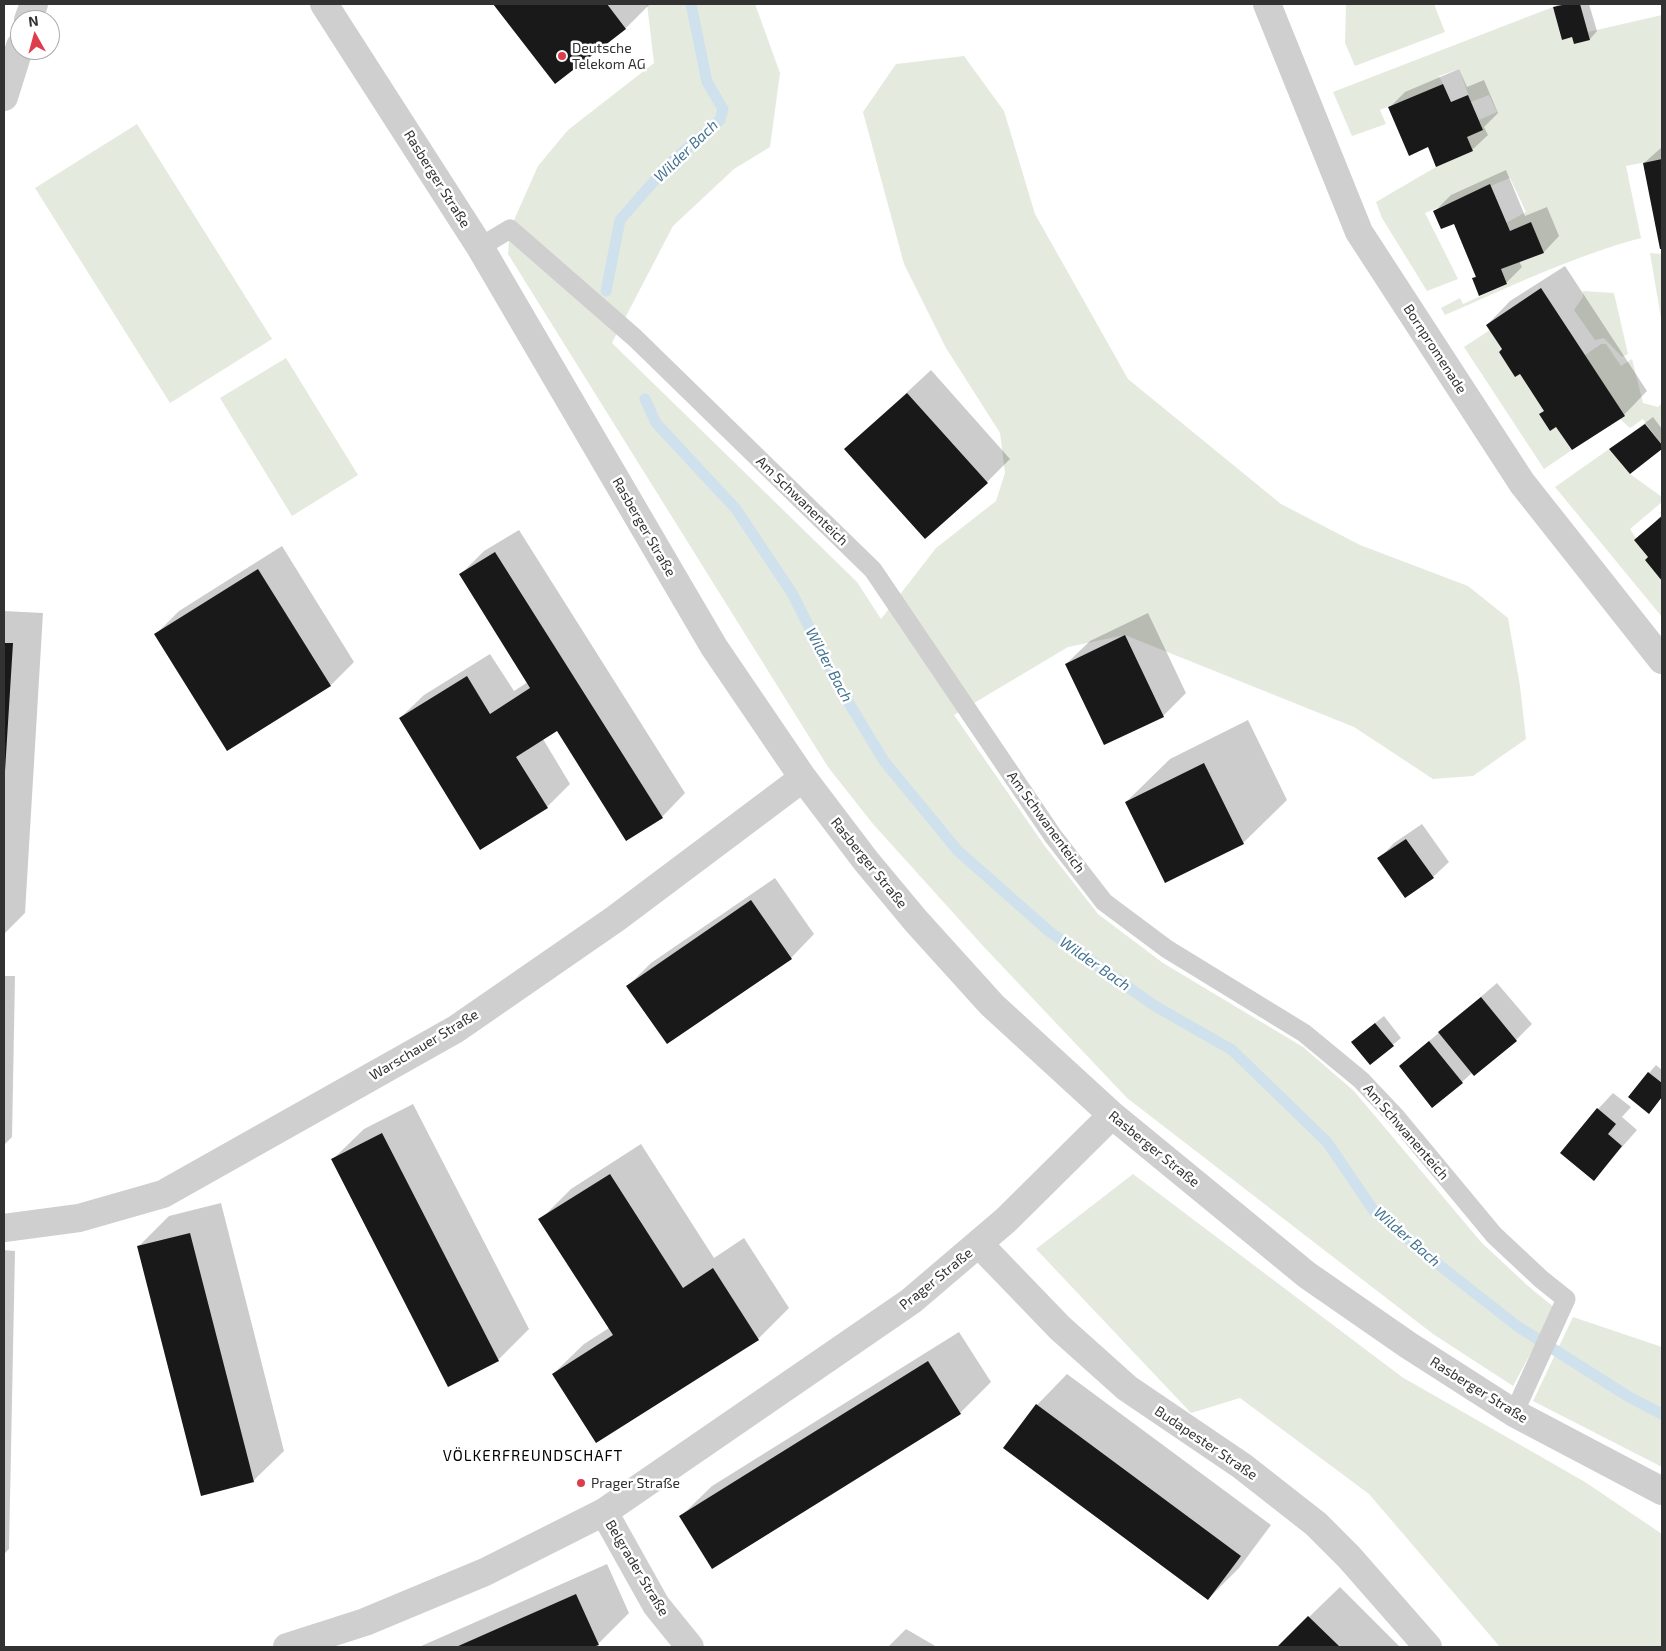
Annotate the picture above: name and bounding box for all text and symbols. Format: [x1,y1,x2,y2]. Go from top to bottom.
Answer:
north arrow [10,10,60,60]
text: N [27,12,39,30]
place label: Deutsche Telekom AG [572,40,645,72]
marker: Deutsche Telekom AG [556,50,568,62]
water label: Wilder Bach [650,116,722,186]
street label: Rasberger Straße [400,127,474,231]
street label: Bornpromenade [1400,301,1470,397]
street label: Am Schwanenteich [753,453,851,549]
street label: Rasberger Straße [609,474,679,580]
water label: Wilder Bach [802,625,856,705]
street label: Am Schwanenteich [1004,768,1088,876]
street label: Rasberger Straße [827,814,911,912]
water label: Wilder Bach [1056,933,1134,995]
street label: Warschauer Straße [367,1006,481,1084]
street label: Am Schwanenteich [1360,1081,1452,1183]
street label: Rasberger Straße [1105,1107,1203,1191]
water label: Wilder Bach [1370,1203,1444,1271]
street label: Prager Straße [896,1244,976,1314]
street label: Rasberger Straße [1427,1353,1531,1427]
street label: Budapester Straße [1152,1402,1260,1484]
district label: VÖLKERFREUNDSCHAFT [440,1447,626,1465]
place label: Prager Straße [591,1475,680,1491]
marker: Prager Straße [575,1477,587,1489]
street label: Belgrader Straße [602,1517,672,1619]

